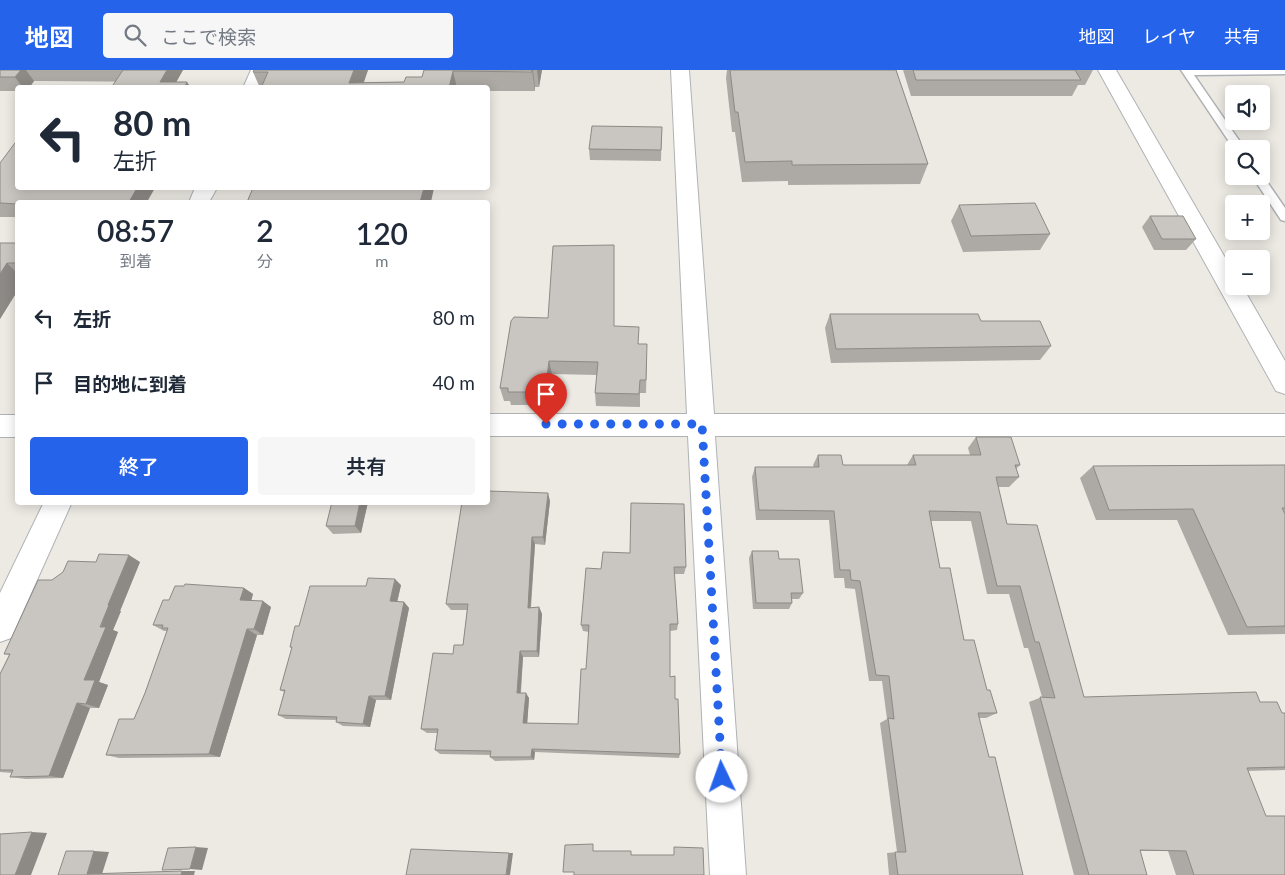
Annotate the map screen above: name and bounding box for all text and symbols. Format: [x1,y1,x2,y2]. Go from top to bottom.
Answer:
search box [103,13,453,58]
icon: search [121,21,149,49]
text: 地図 [25,22,73,51]
text: ここで検索 [161,25,256,48]
text: 地図 [1079,25,1115,47]
text: レイヤ [1143,25,1196,47]
text: 共有 [1224,25,1260,47]
map controls [1225,85,1270,295]
button: sound [1225,85,1270,130]
text: 80 m [113,101,191,143]
icon: left [30,105,95,170]
button: search [1225,140,1270,185]
text: 左折 [113,147,157,174]
button: + [1225,195,1270,240]
text: 08:57 [97,212,174,248]
text: 2 [256,212,274,248]
text: 120 [356,215,408,251]
button: − [1225,250,1270,295]
text: 到着 [120,251,152,270]
text: 分 [257,251,273,270]
text: m [375,251,388,270]
icon: left [30,304,58,332]
text: 80 m [432,306,475,329]
text: 左折 [73,307,111,330]
icon: arrive [30,369,58,397]
text: 40 m [432,371,475,394]
text: 目的地に到着 [73,372,187,395]
pin [525,373,567,424]
icon: arrive [532,380,560,408]
button: 終了 [30,437,248,495]
button: 共有 [258,437,475,495]
position arrow [695,750,747,802]

